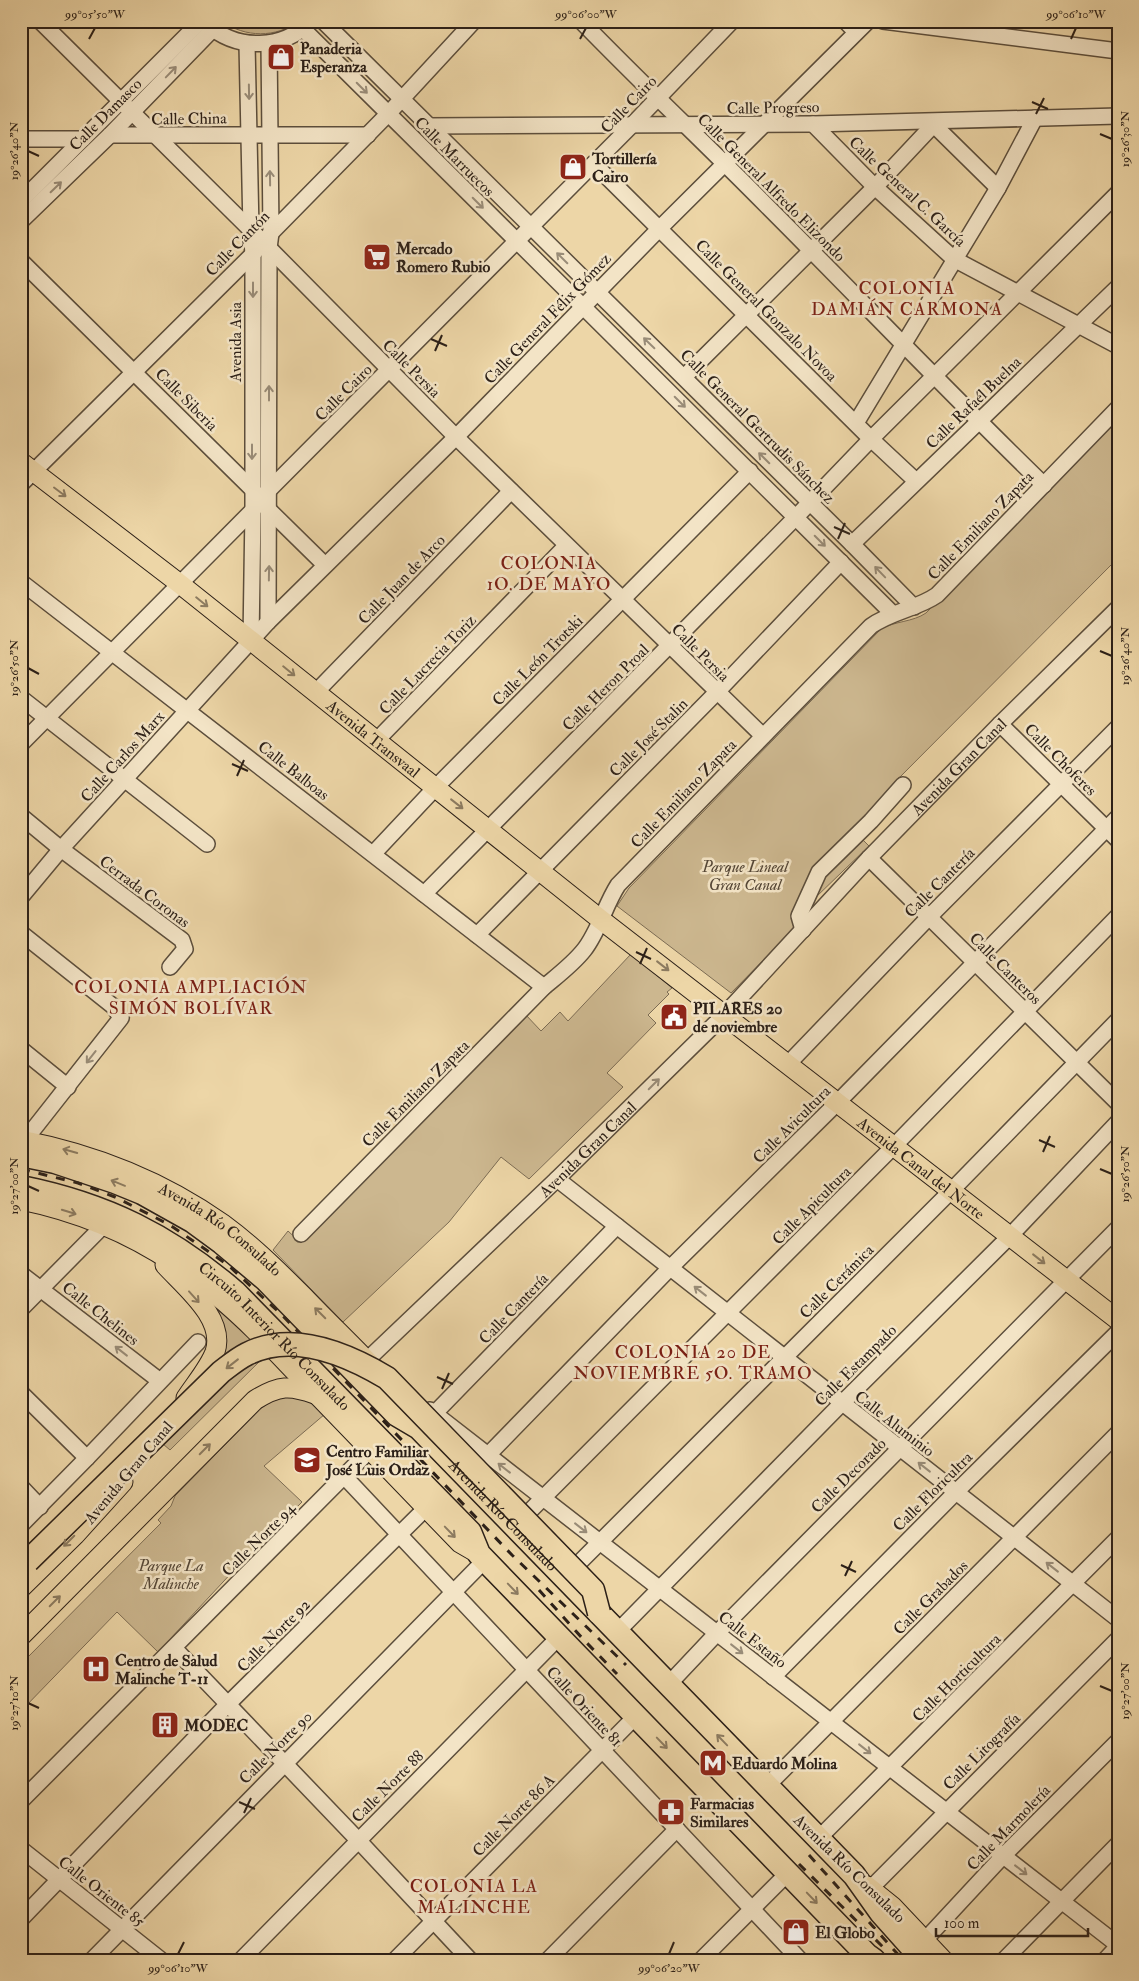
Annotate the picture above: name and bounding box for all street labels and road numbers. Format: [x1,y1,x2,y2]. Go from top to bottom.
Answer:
street label: Calle Cairo [596,71,661,138]
street label: Calle Damasco [65,74,146,155]
street label: Calle Progreso [726,97,820,119]
street label: Calle China [151,108,227,130]
street label: Calle General Alfredo Elizondo [693,109,850,266]
street label: Calle Marruecos [410,113,498,201]
street label: Calle General C. García [845,132,970,251]
street label: Calle Cantón [201,207,274,281]
street label: Calle General Gonzalo Novoa [691,235,842,386]
street label: Calle General Félix Gómez [480,249,616,388]
street label: Avenida Asia [226,302,246,383]
street label: Calle Persia [378,335,445,402]
street label: Calle General Gertrudis Sánchez [676,345,839,509]
street label: Calle Rafaél Buelna [922,352,1026,453]
street label: Calle Cairo [311,360,377,425]
street label: Calle Siberia [151,364,222,436]
street label: Calle Emiliano Zapata [924,467,1039,585]
street label: Calle Juan de Arco [354,530,451,629]
street label: Calle Lucrecia Toriz [375,610,481,719]
street label: Calle León Trotski [488,611,587,710]
street label: Calle Persia [667,619,734,686]
street label: Calle Heron Proal [558,640,653,735]
street label: Calle José Stalin [605,694,693,782]
street label: Avenida Transvaal [321,695,424,783]
street label: Calle Carlos Marx [76,707,169,807]
street label: Avenida Gran Canal [906,714,1011,821]
street label: Calle Choferes [1020,719,1101,800]
street label: Calle Emiliano Zapata [627,735,742,853]
street label: Calle Balboas [254,737,333,805]
street label: Calle Cantería [900,843,979,922]
street label: Cerrada Coronas [95,851,194,932]
street label: Calle Canteros [965,928,1046,1009]
street label: Calle Emiliano Zapata [358,1035,475,1152]
street label: Calle Avicultura [749,1081,835,1168]
street label: Avenida Gran Canal [535,1098,641,1202]
street label: Avenida Canal del Norte [852,1112,989,1224]
street label: Calle Apicultura [768,1162,856,1250]
street label: Avenida Río Consulado [154,1178,286,1281]
street label: Calle Cerámica [795,1240,878,1323]
street label: Circuito Interior Río Consulado [194,1257,354,1415]
street label: Calle Cantería [475,1269,553,1349]
street label: Calle Chelines [58,1278,143,1350]
street label: Calle Estampado [811,1320,902,1412]
street label: Calle Aluminio [851,1386,938,1461]
street label: Avenida Gran Canal [79,1417,178,1529]
street label: Calle Decorado [807,1434,891,1518]
street label: Calle Floricultra [889,1447,977,1536]
street label: Avenida Río Consulado [443,1455,562,1576]
street label: Calle Norte 94 [218,1498,301,1581]
street label: Calle Grabados [889,1556,972,1639]
street label: Calle Norte 92 [233,1595,315,1677]
street label: Calle Estaño [714,1607,791,1673]
street label: Calle Horticultura [908,1629,1005,1726]
street label: Calle Oriente 81 [542,1662,627,1751]
street label: Calle Norte 90 [235,1707,317,1789]
street label: Calle Litografía [939,1708,1025,1795]
street label: Calle Norte 88 [347,1746,428,1827]
street label: Calle Norte 86 A [468,1770,559,1861]
street label: Calle Marmolería [963,1780,1055,1875]
street label: Avenida Río Consulado [788,1809,910,1927]
street label: Calle Oriente 85 [54,1852,149,1932]

